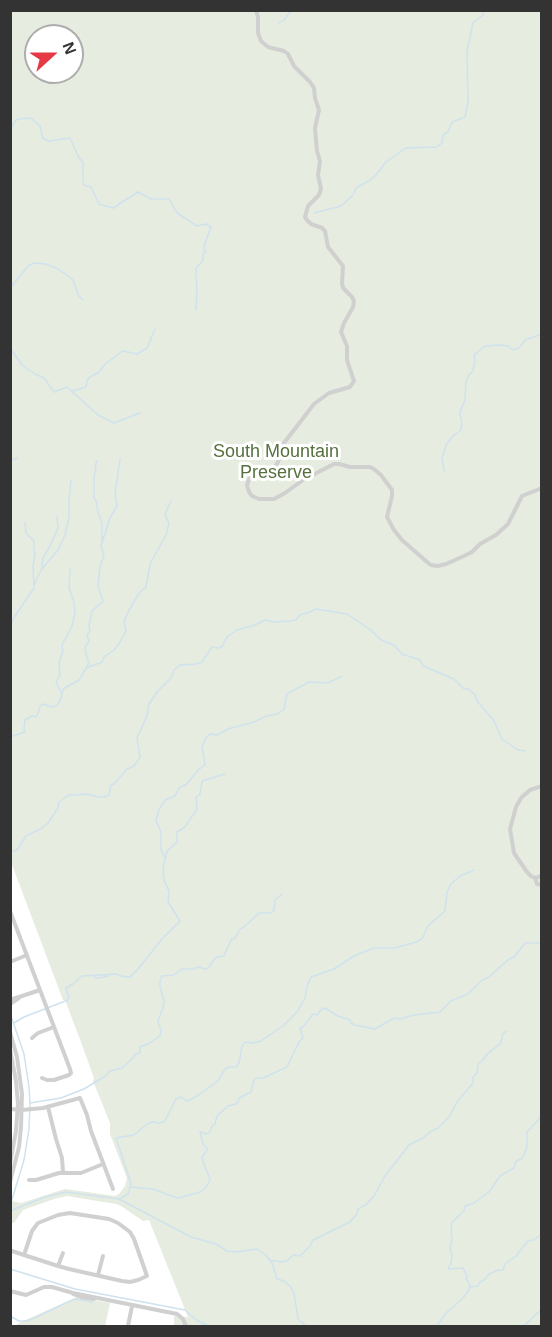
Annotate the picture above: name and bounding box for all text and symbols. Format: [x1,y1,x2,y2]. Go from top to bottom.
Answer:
north arrow [24,24,84,84]
text: N [59,40,79,57]
park label: South Mountain Preserve [213,441,339,484]

